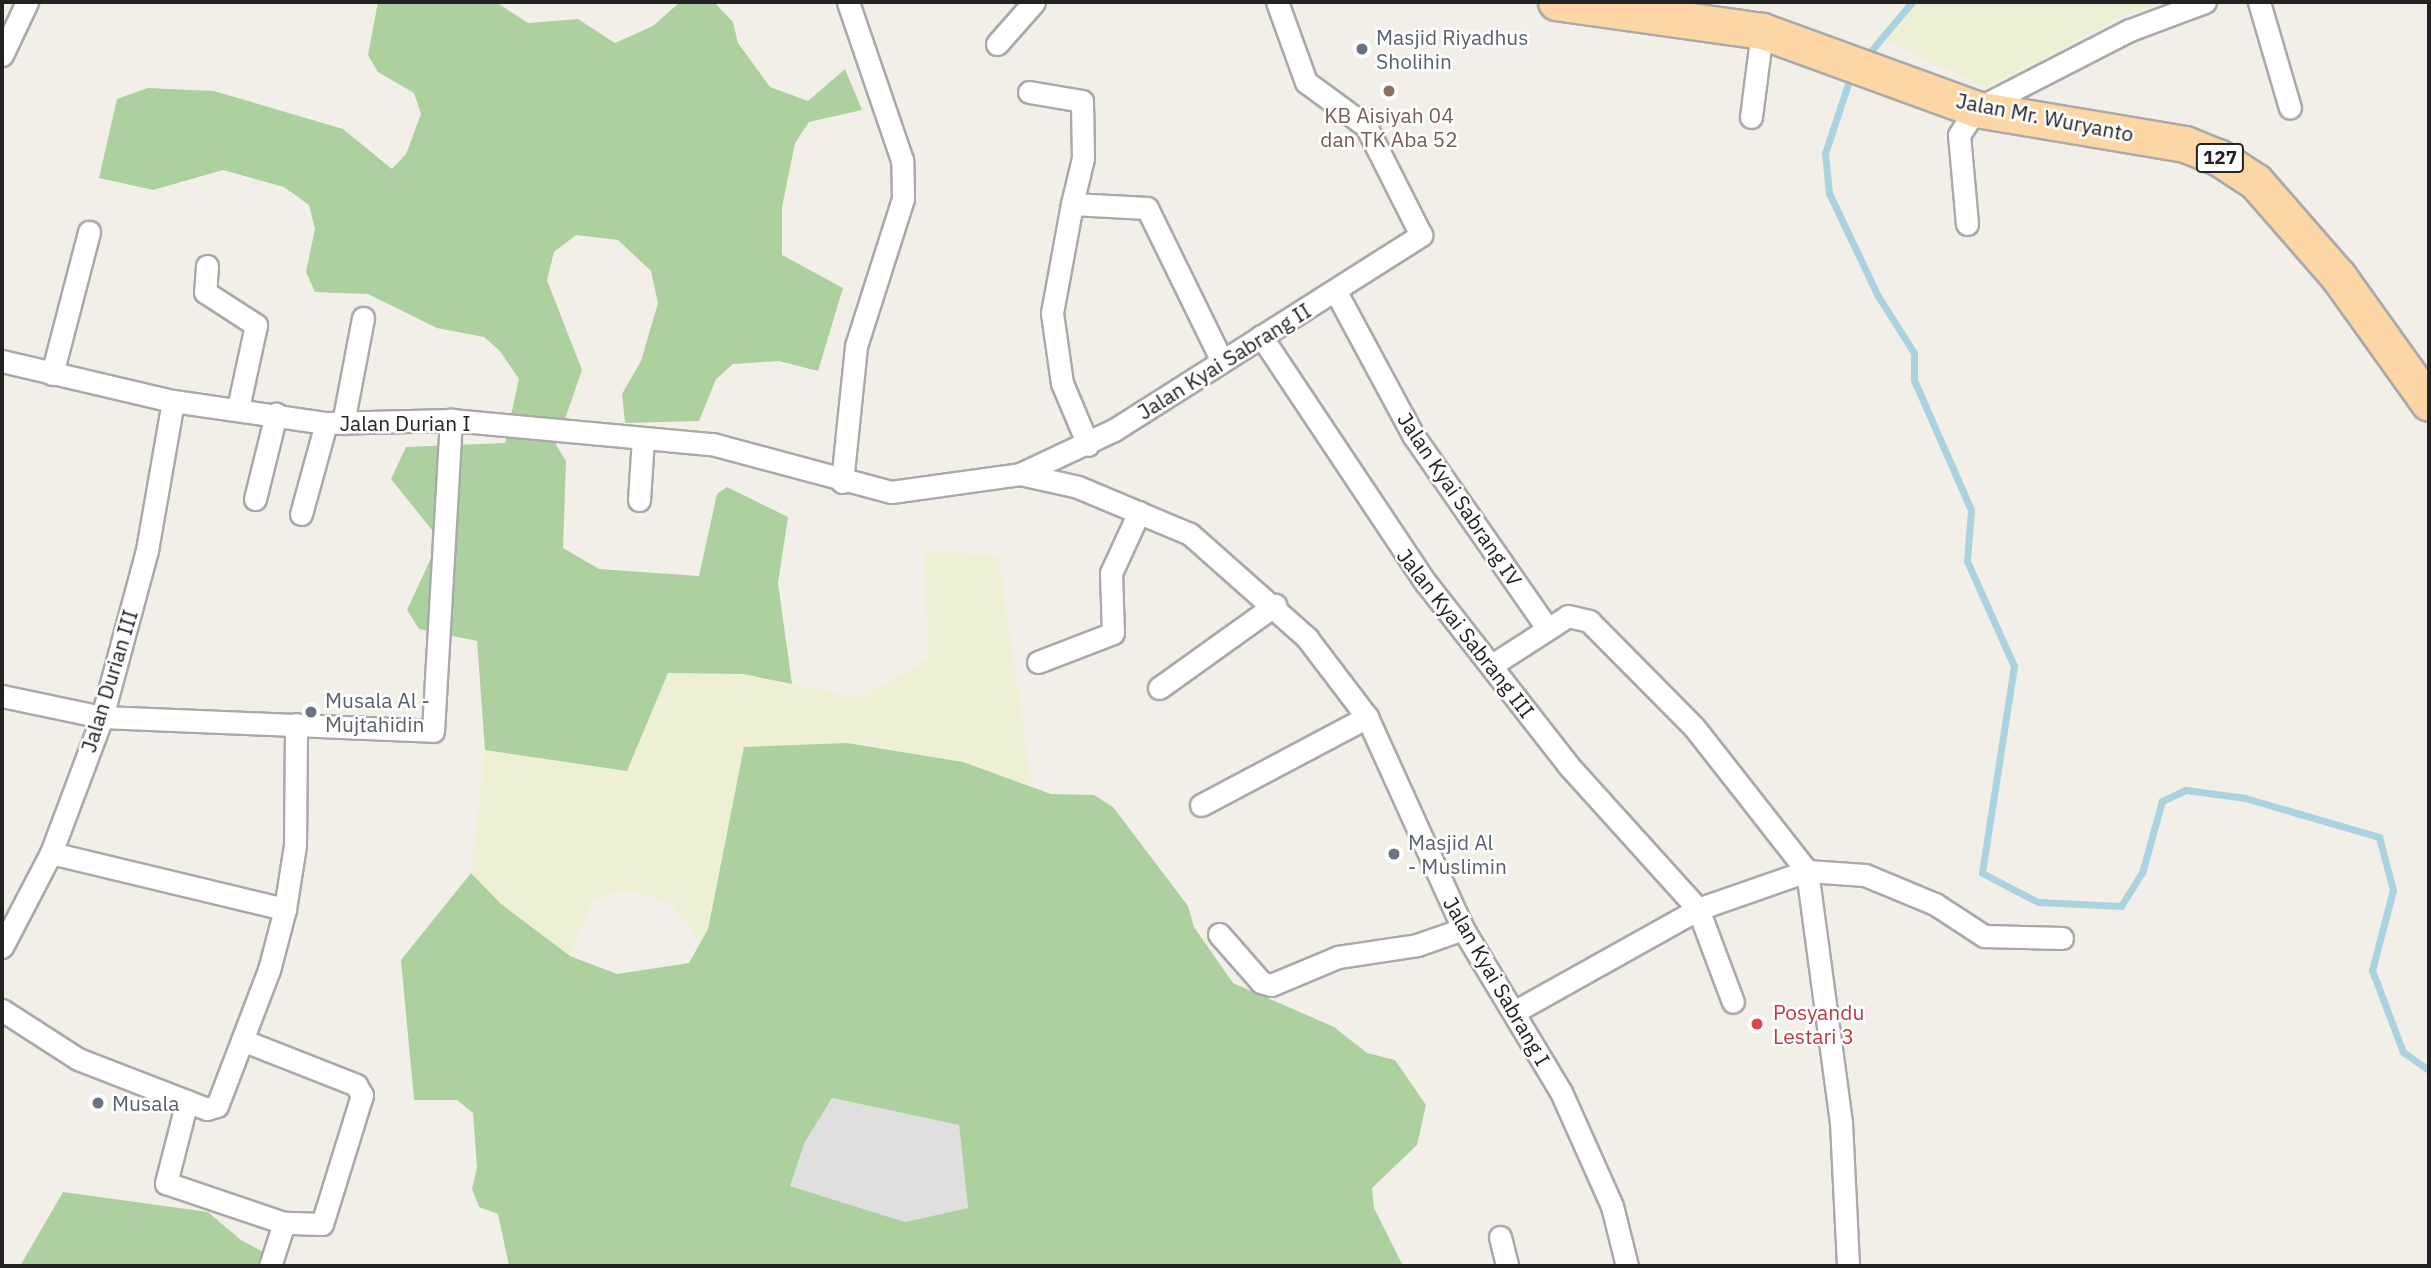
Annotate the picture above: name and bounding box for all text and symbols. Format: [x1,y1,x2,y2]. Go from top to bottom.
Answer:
place label: Masjid Riyadhus Sholihin [1376,24,1528,74]
marker: Masjid Riyadhus Sholihin [1354,41,1370,57]
marker: KB Aisiyah 04 dan TK Aba 52 [1381,83,1397,99]
street label: Jalan Mr. Wuryanto [1954,87,2136,147]
place label: KB Aisiyah 04 dan TK Aba 52 [1320,102,1458,152]
road number: 127 [2196,142,2244,174]
street label: Jalan Kyai Sabrang II [1133,297,1315,425]
street label: Jalan Kyai Sabrang IV [1393,407,1527,591]
street label: Jalan Durian I [339,410,471,436]
street label: Jalan Kyai Sabrang III [1392,543,1540,723]
street label: Jalan Durian III [75,607,143,755]
place label: Musala Al - Mujtahidin [325,687,430,737]
marker: Musala Al - Mujtahidin [303,704,319,720]
place label: Masjid Al - Muslimin [1408,829,1507,879]
marker: Masjid Al - Muslimin [1386,846,1402,862]
street label: Jalan Kyai Sabrang I [1438,892,1556,1070]
place label: Posyandu Lestari 3 [1773,999,1864,1049]
marker: Posyandu Lestari 3 [1747,1014,1767,1034]
place label: Musala [112,1090,179,1116]
marker: Musala [90,1095,106,1111]

